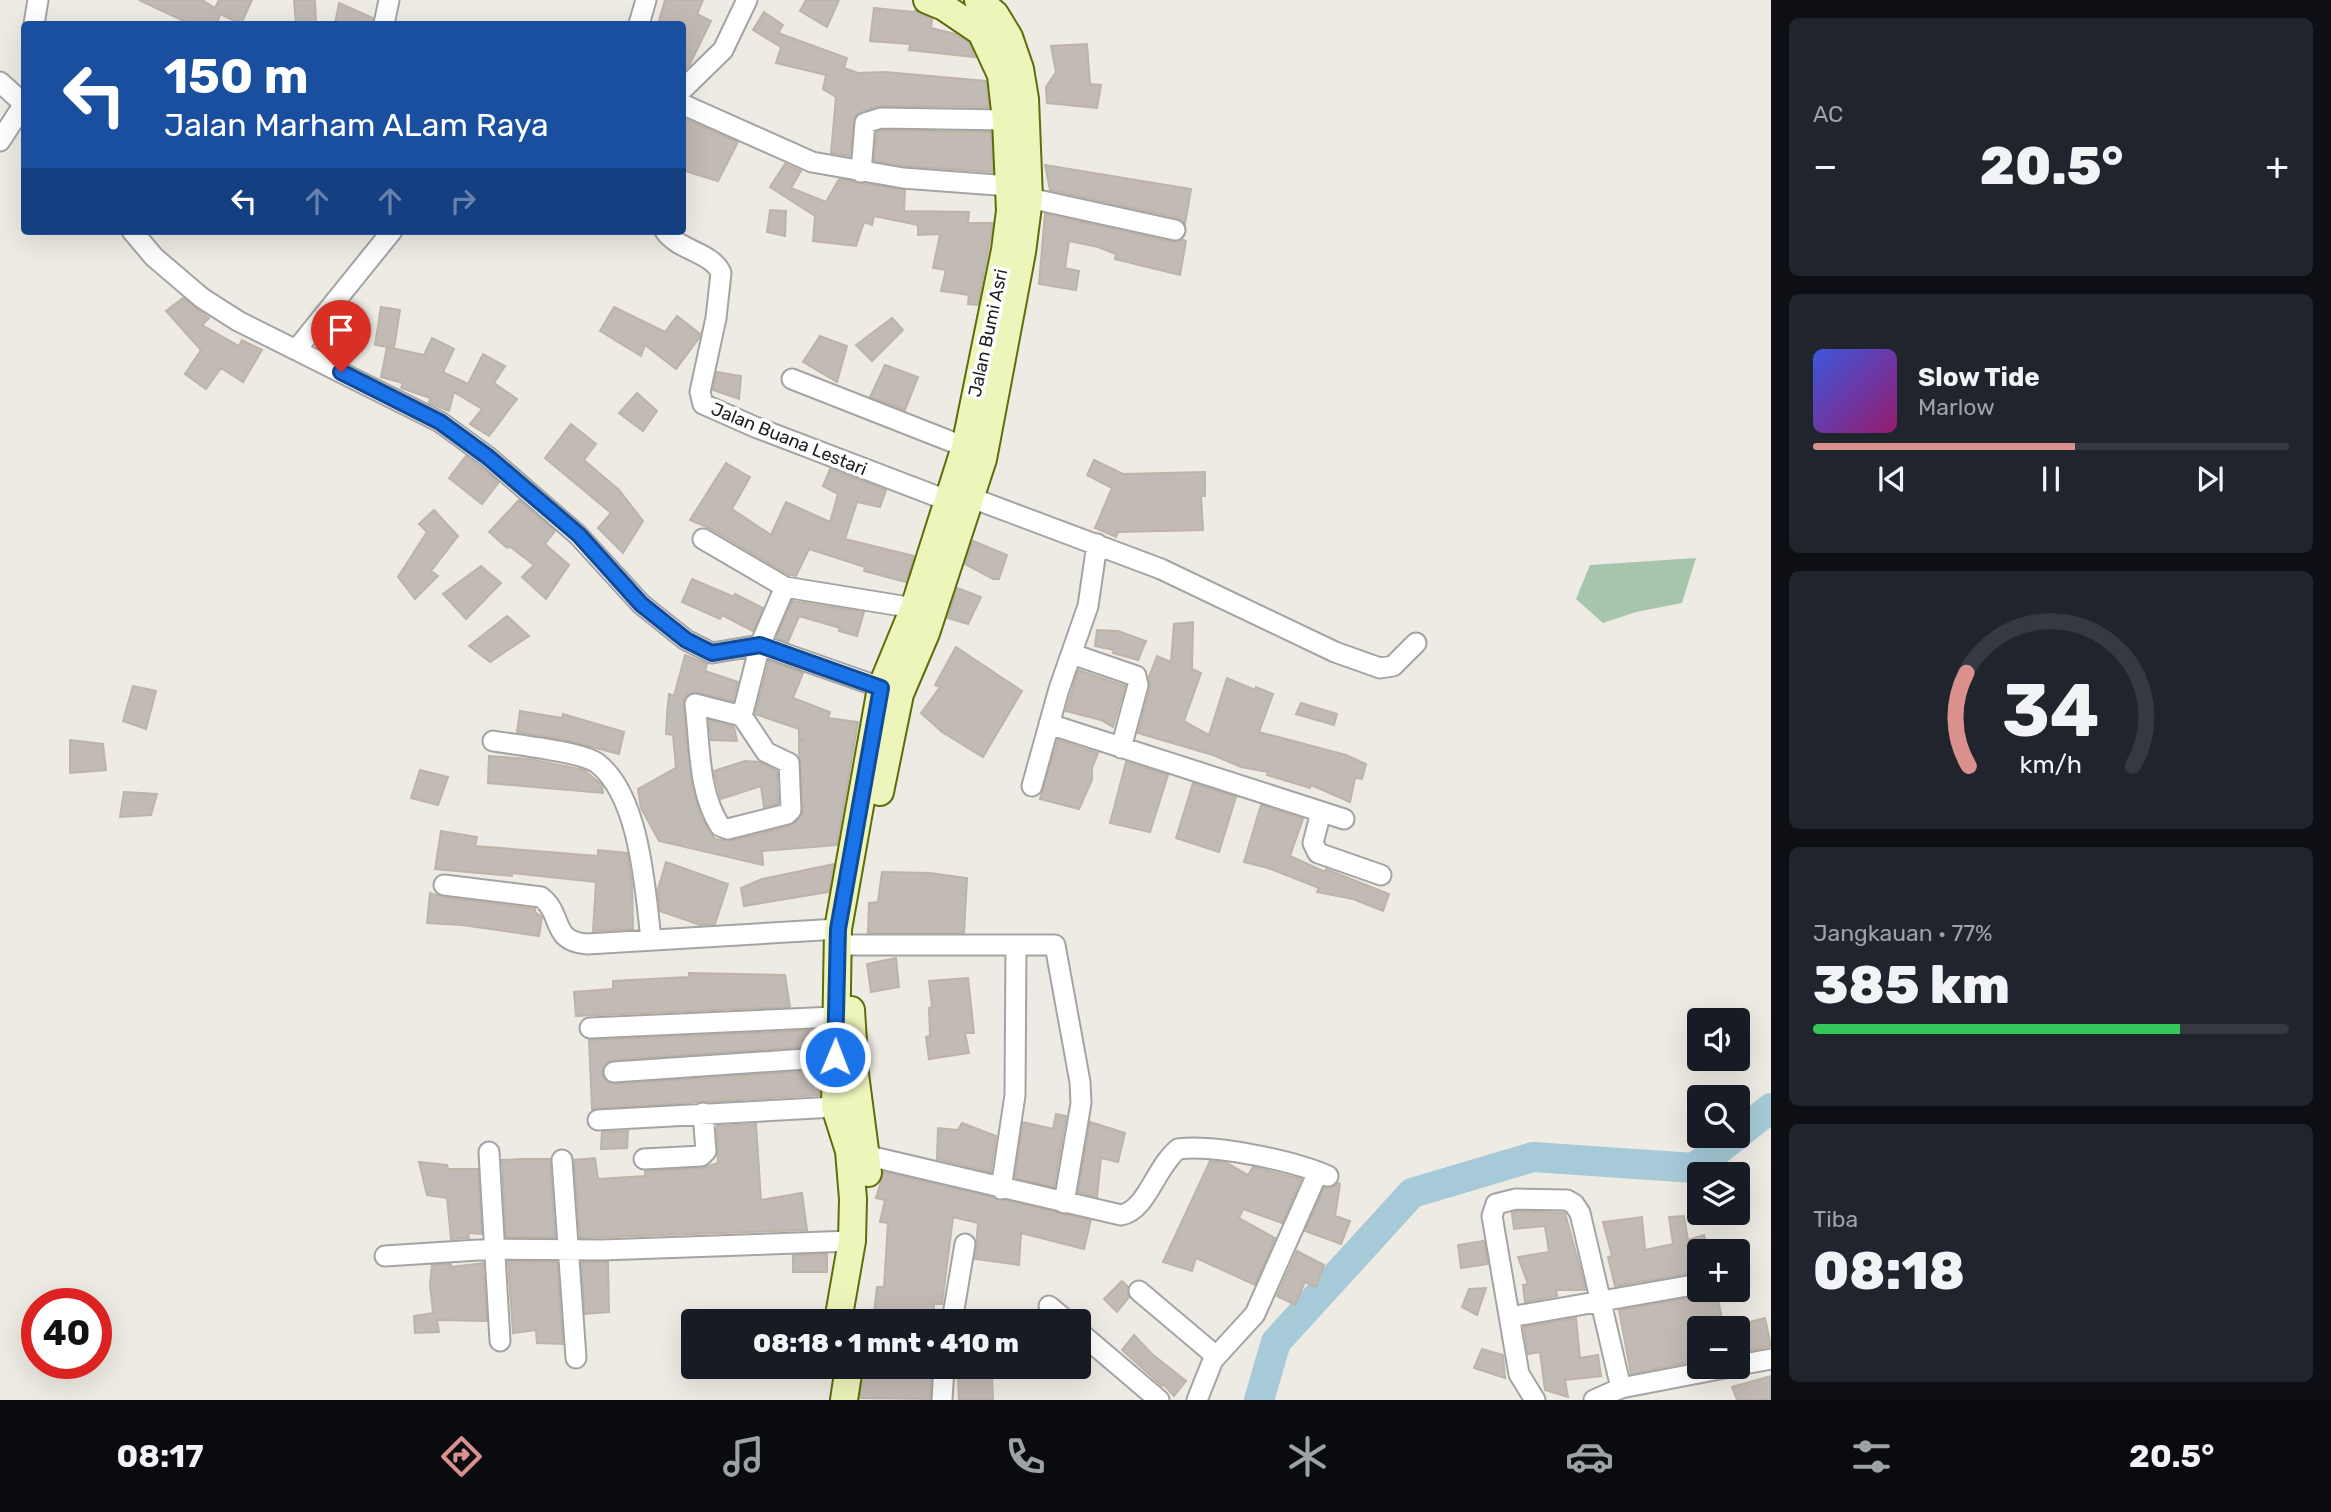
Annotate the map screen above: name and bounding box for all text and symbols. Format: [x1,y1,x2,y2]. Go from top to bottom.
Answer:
text: 150 m [164,47,309,105]
icon: left [49,49,140,140]
text: AC [1813,100,1843,128]
text: Jalan Marham ALam Raya [164,106,549,144]
text: 20.5° [1980,135,2123,197]
text: − [1813,143,1838,189]
text: + [2265,143,2289,189]
icon: left [225,182,263,220]
icon: ahead [298,182,336,220]
icon: ahead [371,182,409,220]
icon: right [444,182,482,220]
street label: Jalan Bumi Asri [964,267,1012,399]
pin [311,300,371,372]
icon: arrive [322,311,360,349]
text: Slow Tide [1918,362,2040,393]
text: Marlow [1918,393,1995,421]
street label: Jalan Buana Lestari [708,398,870,480]
icon: previous [1873,460,1911,498]
icon: pause [2032,460,2070,498]
icon: next [2191,460,2229,498]
text: 34 [2002,668,2100,754]
text: km/h [2020,750,2082,779]
text: Jangkauan · 77% [1813,919,1993,947]
text: 385 km [1813,954,2010,1016]
map controls [1687,1008,1750,1379]
button: sound [1687,1008,1750,1071]
position arrow [798,1020,872,1094]
button: search [1687,1085,1750,1148]
button: layers [1687,1162,1750,1225]
text: Tiba [1813,1205,1858,1233]
button: + [1687,1239,1750,1302]
text: 08:18 [1813,1240,1965,1302]
speed limit sign: 40 [21,1288,112,1379]
button: − [1687,1316,1750,1379]
text: 08:18 · 1 mnt · 410 m [753,1328,1019,1359]
icon: directions [437,1432,486,1481]
icon: music [719,1432,768,1481]
icon: phone [1001,1432,1050,1481]
icon: climate [1283,1432,1332,1481]
icon: car [1565,1432,1614,1481]
icon: filters [1847,1432,1896,1481]
text: 08:17 [117,1437,204,1475]
text: 20.5° [2129,1437,2214,1475]

